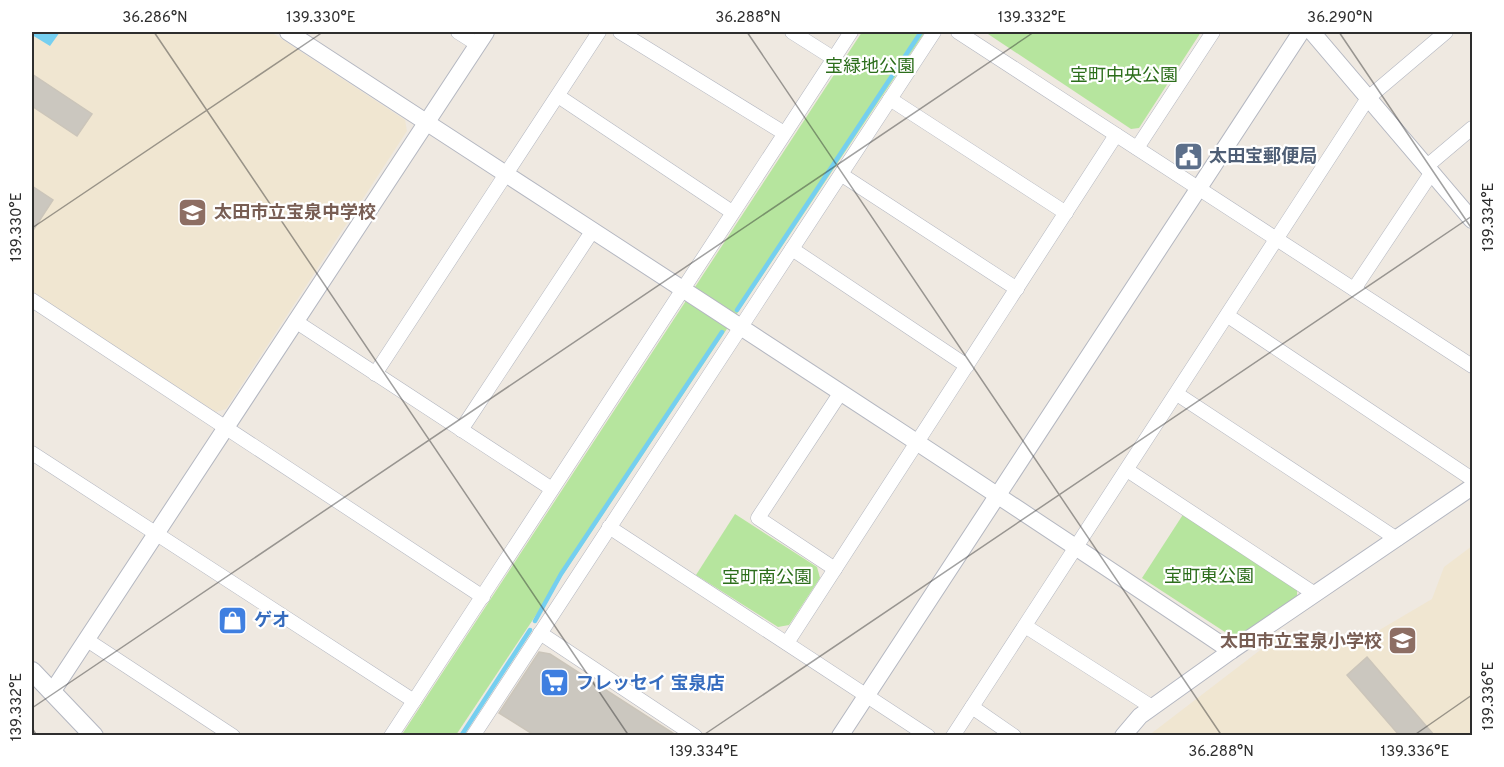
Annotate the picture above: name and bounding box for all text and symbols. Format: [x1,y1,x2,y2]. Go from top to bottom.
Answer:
text: 36.286°N [122,9,188,28]
text: 139.330°E [286,9,356,28]
text: 36.288°N [715,9,781,28]
text: 139.332°E [998,9,1066,28]
text: 36.290°N [1307,9,1373,28]
park label: 宝緑地公園 [825,56,915,79]
park label: 宝町中央公園 [1070,65,1178,88]
public building icon: 太田宝郵便局 [1172,140,1204,172]
place label: 太田宝郵便局 [1209,146,1317,169]
text: 139.334°E [1480,182,1499,252]
text: 139.330°E [8,192,27,262]
school or university icon: 太田市立宝泉中学校 [177,196,209,228]
place label: 太田市立宝泉中学校 [214,202,376,225]
park label: 宝町東公園 [1164,566,1254,589]
park label: 宝町南公園 [722,567,812,590]
shop icon: ゲオ [217,604,249,636]
place label: ゲオ [254,610,290,633]
school or university icon: 太田市立宝泉小学校 [1387,625,1419,657]
place label: 太田市立宝泉小学校 [1220,631,1382,654]
text: 139.336°E [1480,662,1499,730]
supermarket icon: フレッセイ 宝泉店 [539,667,571,699]
text: 139.332°E [8,673,27,741]
place label: フレッセイ 宝泉店 [576,673,725,696]
text: 139.334°E [669,743,739,762]
text: 36.288°N [1188,743,1254,762]
text: 139.336°E [1381,743,1449,762]

